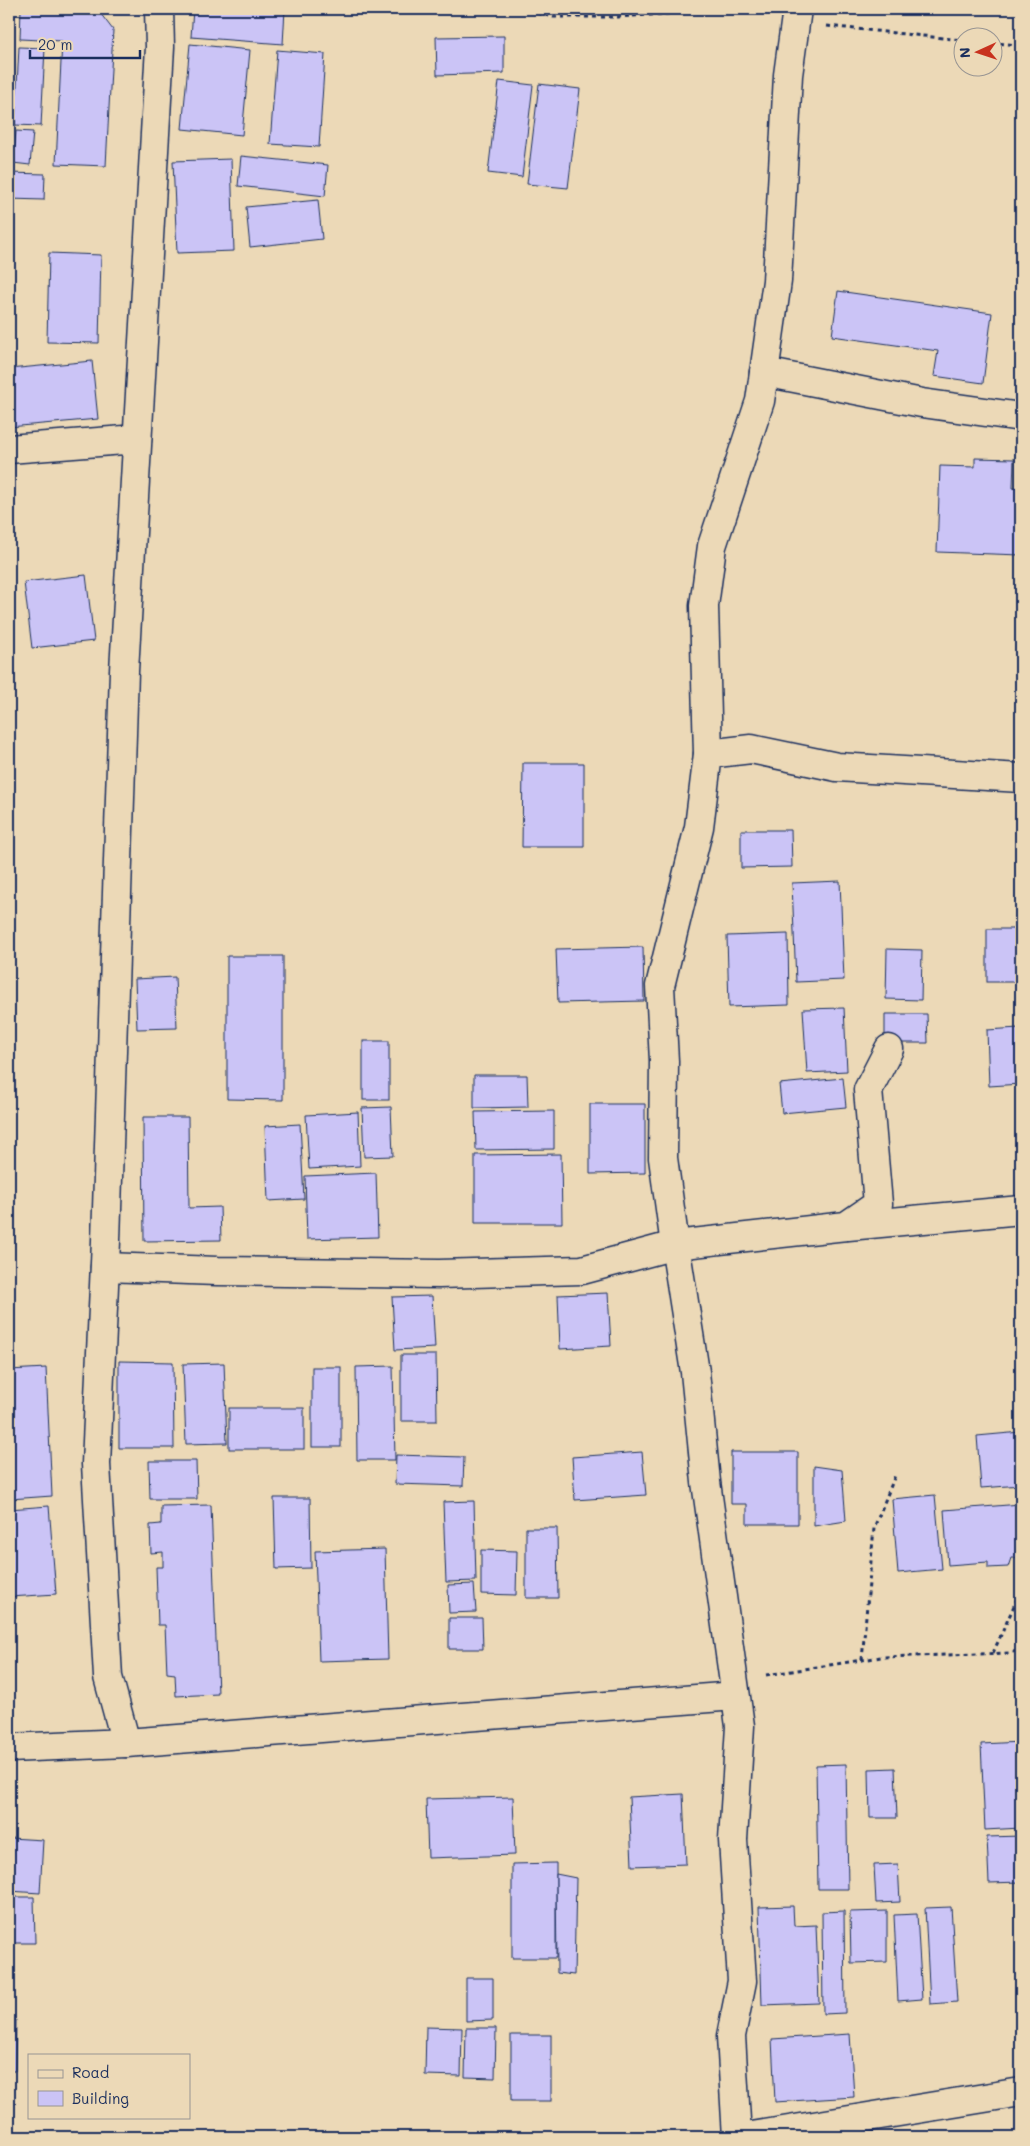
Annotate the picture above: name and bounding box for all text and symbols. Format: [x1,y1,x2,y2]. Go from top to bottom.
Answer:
scale bar [30,28,140,60]
north arrow [952,28,1002,78]
text: 20 m [38,34,72,54]
text: N [955,47,974,59]
legend [28,2054,190,2118]
text: Road [72,2062,109,2082]
text: Building [72,2088,129,2108]

